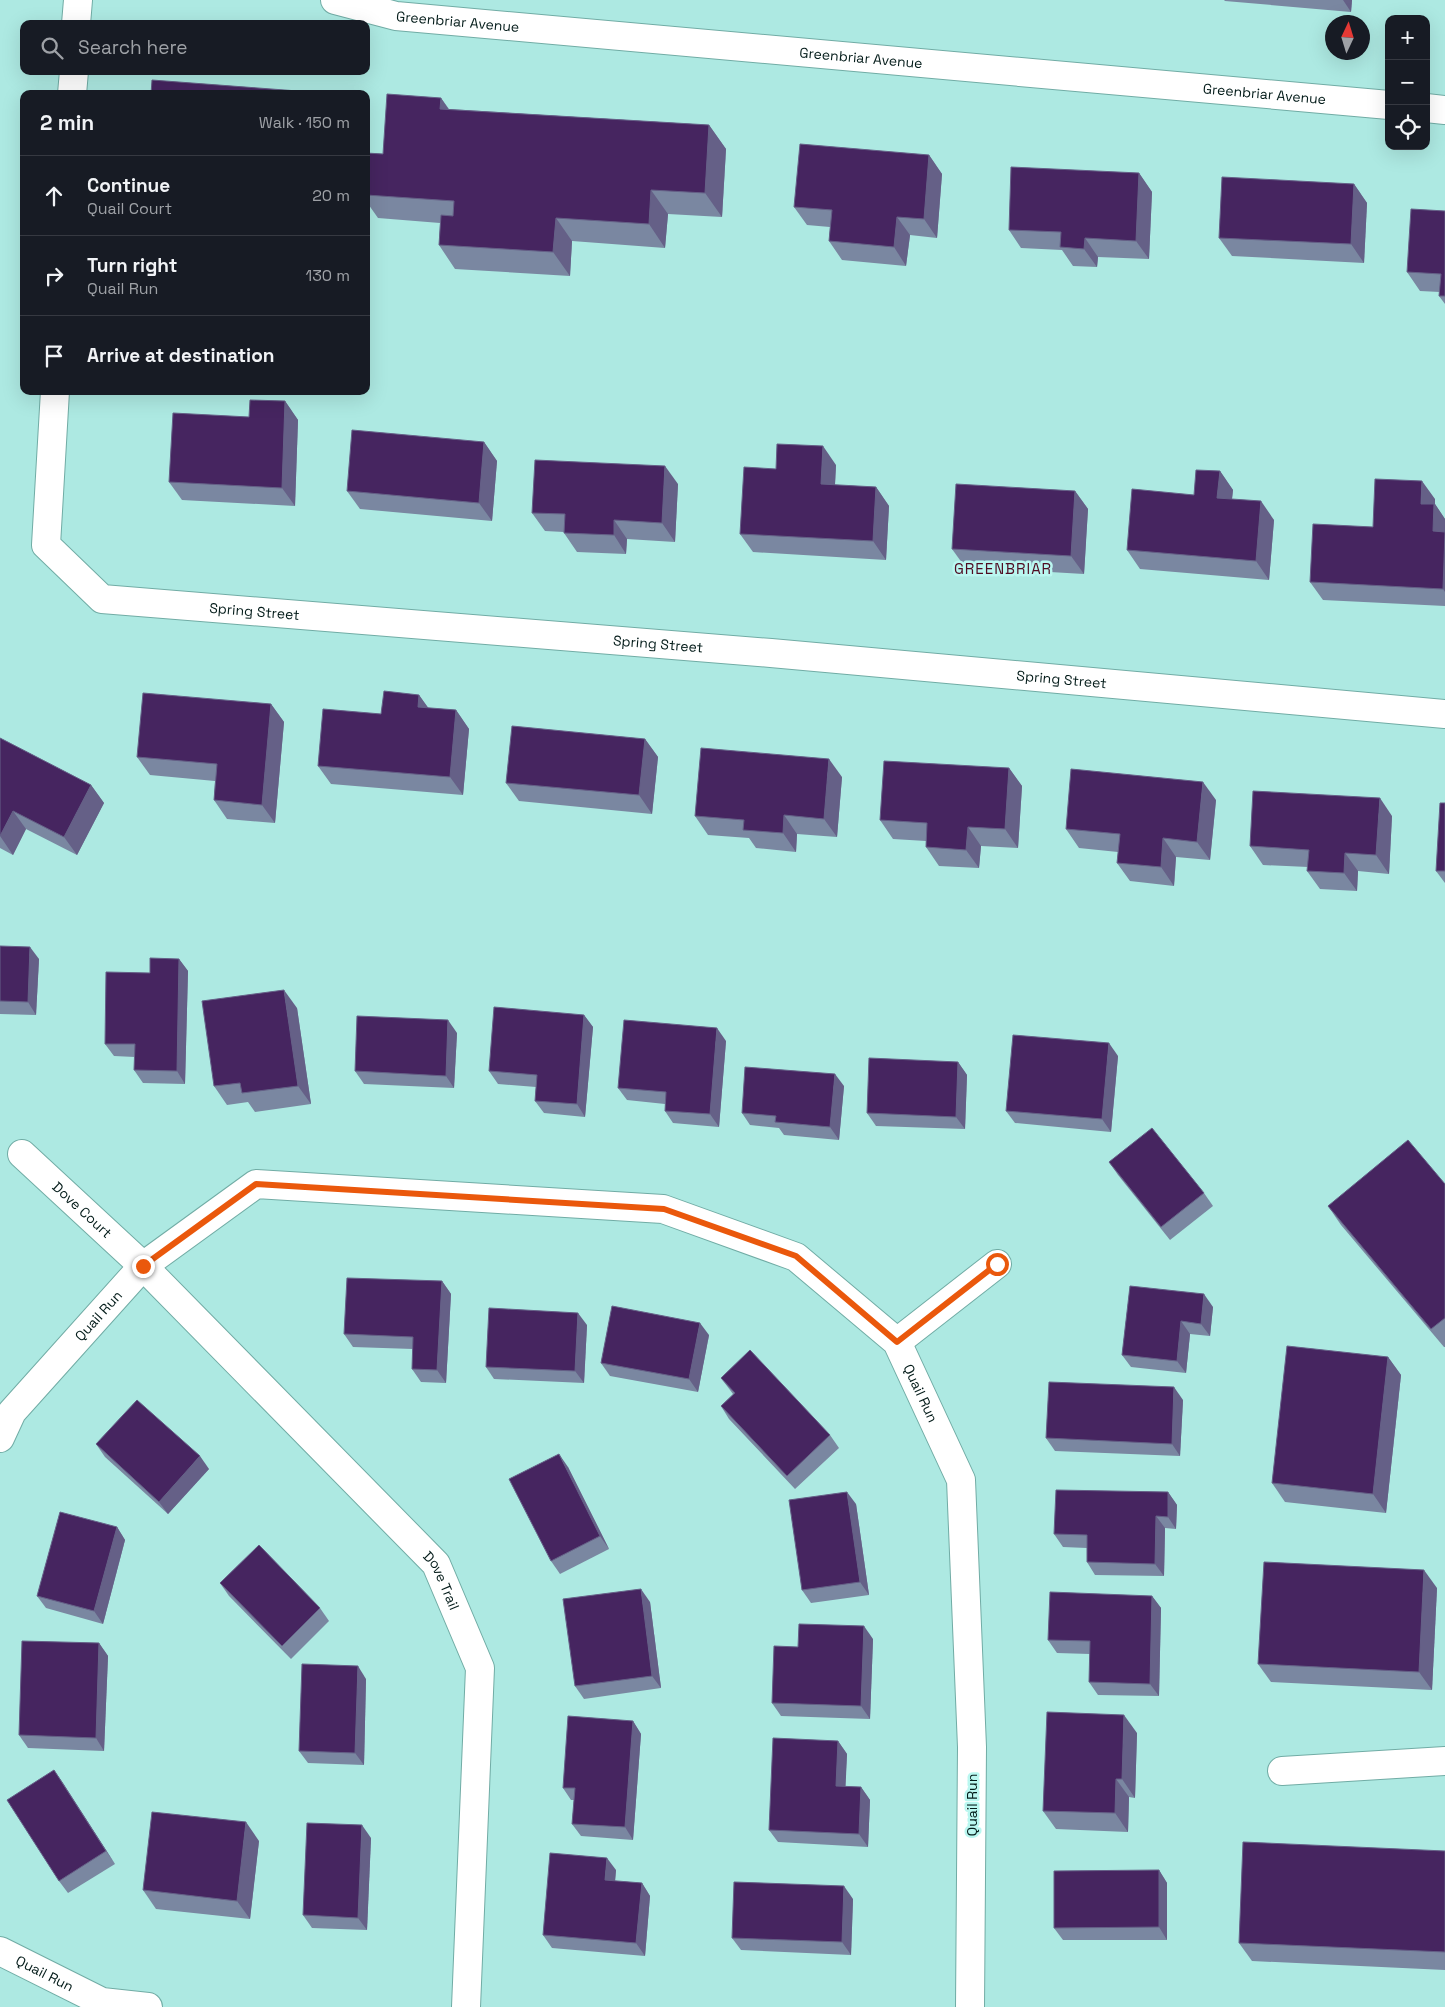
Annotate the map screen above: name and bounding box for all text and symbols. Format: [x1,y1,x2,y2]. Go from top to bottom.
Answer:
street label: Greenbriar Avenue [395,7,520,36]
north arrow [1325,15,1370,60]
map controls [1385,15,1430,150]
button: + [1385,15,1430,60]
search box [20,20,370,75]
icon: search [38,34,66,62]
text: Search here [78,35,188,60]
street label: Greenbriar Avenue [799,43,923,72]
button: − [1385,60,1430,105]
street label: Greenbriar Avenue [1202,79,1327,108]
button: locate [1385,105,1430,150]
text: 2 min [40,109,94,136]
text: Walk · 150 m [259,112,350,133]
text: Continue [87,173,170,198]
icon: ahead [40,182,68,210]
text: 20 m [312,185,350,206]
text: Quail Court [87,198,172,219]
text: Turn right [87,253,177,278]
icon: right [40,262,68,290]
text: 130 m [306,265,350,286]
text: Quail Run [87,278,158,299]
icon: arrive [40,342,68,370]
text: Arrive at destination [87,343,275,368]
district label: GREENBRIAR [954,559,1052,578]
street label: Spring Street [209,599,300,624]
street label: Spring Street [612,631,704,656]
street label: Spring Street [1016,666,1107,692]
street label: Dove Court [49,1178,116,1242]
route start [986,1253,1009,1276]
route end [132,1255,155,1278]
street label: Quail Run [71,1286,126,1345]
street label: Quail Run [899,1361,942,1425]
street label: Dove Trail [419,1547,463,1613]
street label: Quail Run [963,1774,981,1836]
street label: Quail Run [13,1951,77,1995]

